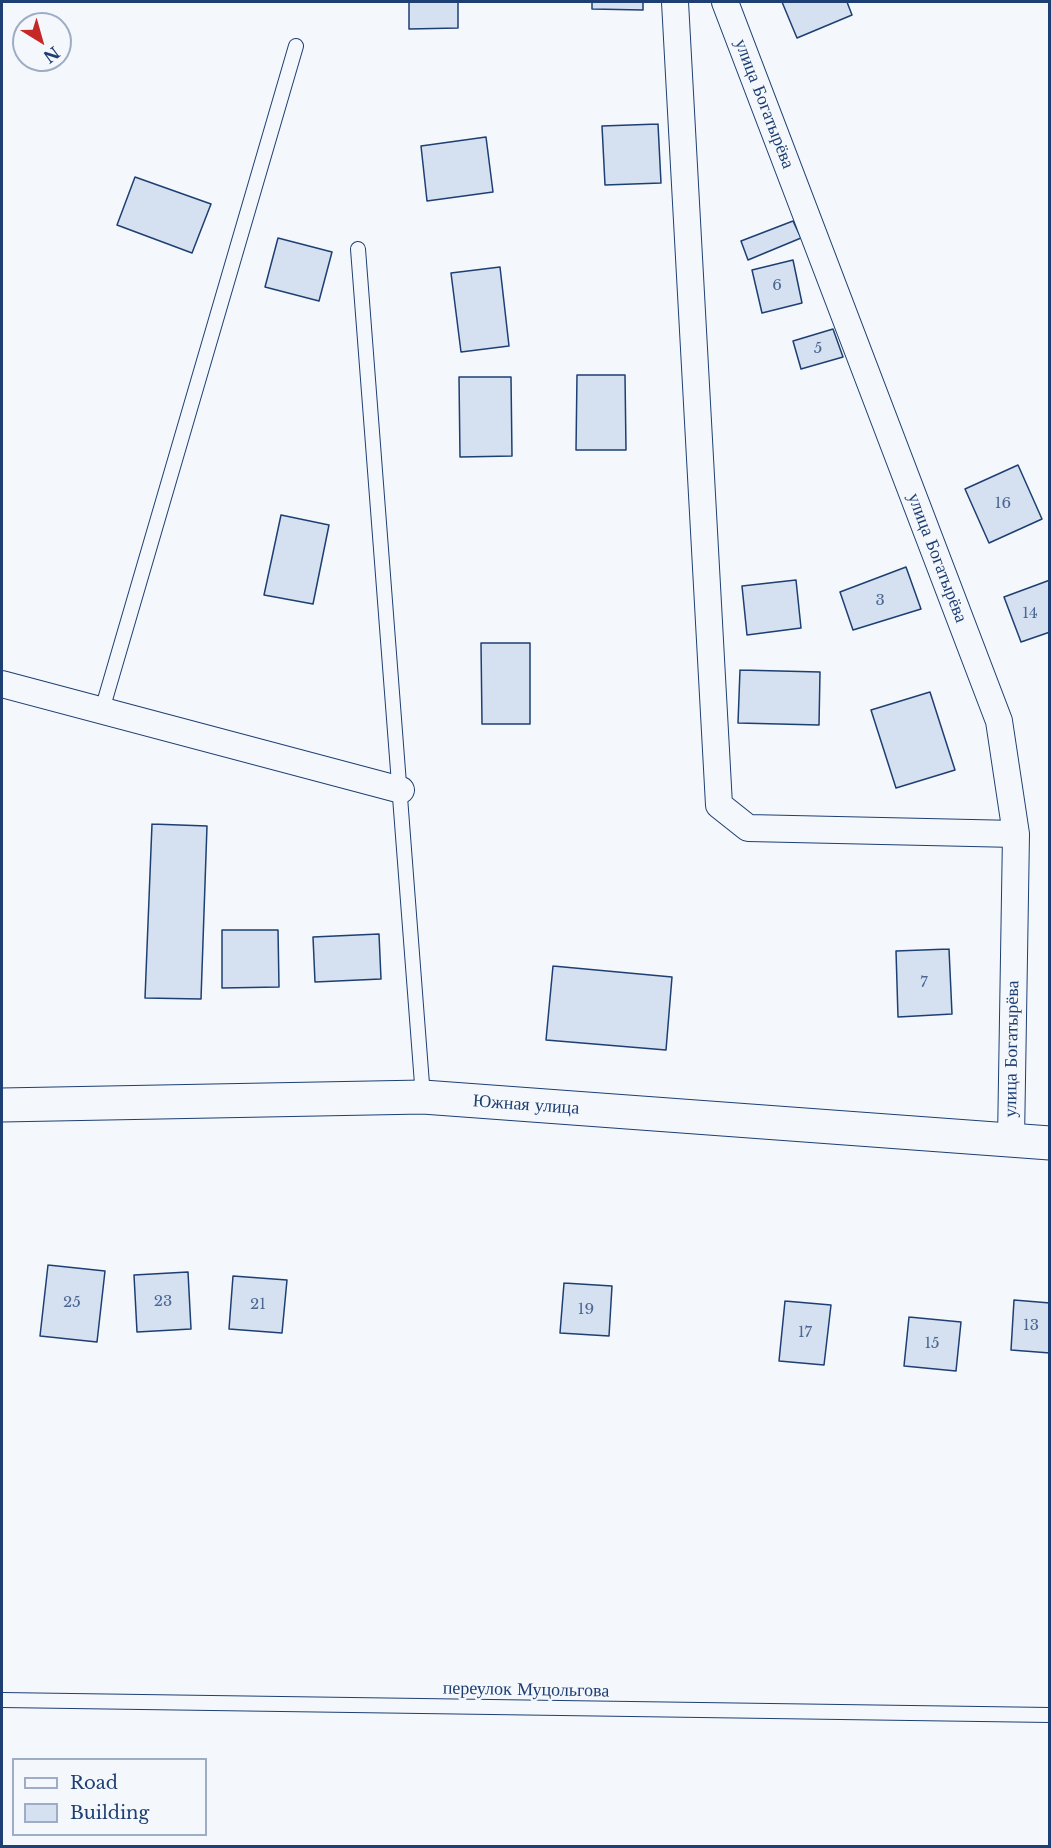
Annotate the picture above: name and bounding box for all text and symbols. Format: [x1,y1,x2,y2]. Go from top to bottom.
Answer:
north arrow [12,12,72,72]
street label: улица Богатырёва [729,36,799,172]
text: N [40,42,64,67]
house number: 6 [772,277,782,295]
house number: 5 [814,340,822,358]
street label: улица Богатырёва [902,490,972,626]
house number: 16 [995,495,1011,513]
house number: 3 [875,592,885,610]
house number: 14 [1022,605,1038,623]
house number: 7 [920,974,928,992]
street label: улица Богатырёва [1000,980,1024,1118]
street label: Южная улица [472,1091,580,1119]
house number: 23 [154,1293,172,1311]
house number: 25 [63,1294,81,1312]
house number: 21 [250,1296,266,1314]
house number: 19 [578,1301,594,1319]
house number: 13 [1023,1317,1039,1335]
house number: 17 [798,1324,812,1342]
house number: 15 [924,1335,940,1353]
street label: переулок Муцольгова [443,1678,609,1702]
legend [12,1758,207,1836]
text: Road [70,1772,118,1794]
text: Building [70,1802,149,1824]

